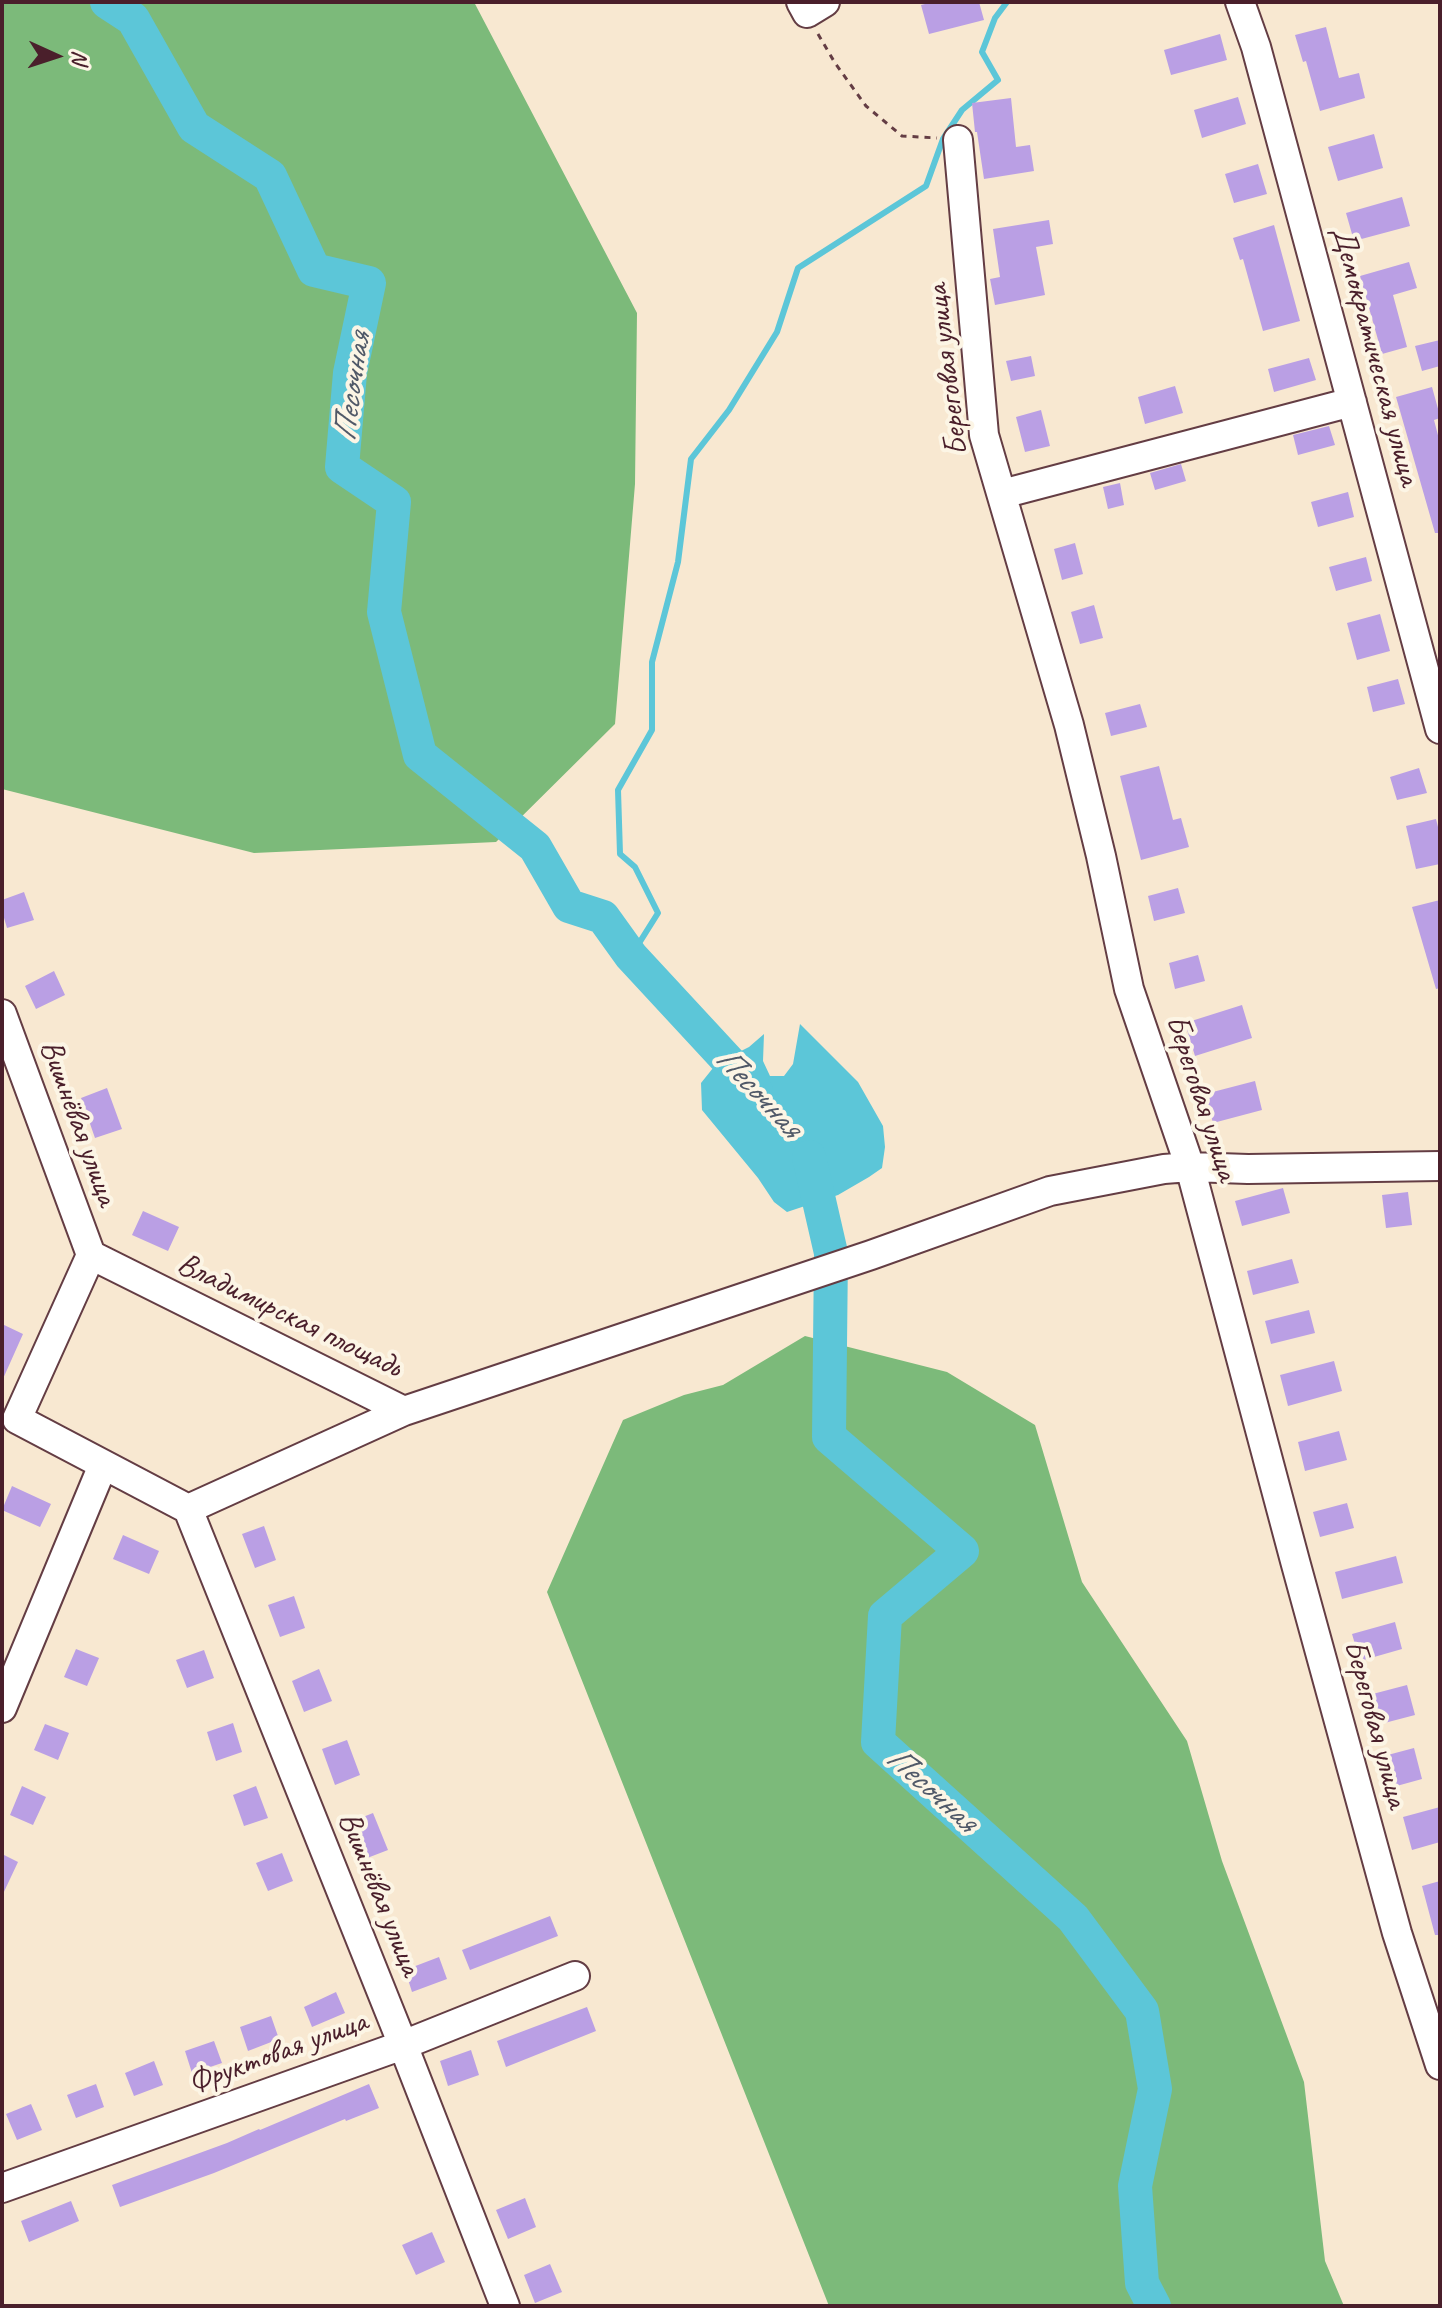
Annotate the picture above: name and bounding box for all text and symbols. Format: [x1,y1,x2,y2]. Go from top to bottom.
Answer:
north arrow [16,16,96,96]
text: N [66,50,94,65]
street label: Демократическая улица [1322,222,1428,490]
street label: Береговая улица [918,282,978,458]
water label: Песочная [325,330,381,444]
street label: Береговая улица [1156,1010,1246,1186]
street label: Вишнёвая улица [30,1035,126,1211]
water label: Песочная [706,1039,810,1147]
street label: Владимирская площадь [171,1245,407,1387]
street label: Береговая улица [1334,1636,1416,1812]
water label: Песочная [877,1739,985,1841]
street label: Вишнёвая улица [329,1807,429,1981]
street label: Фруктовая улица [183,2003,373,2103]

